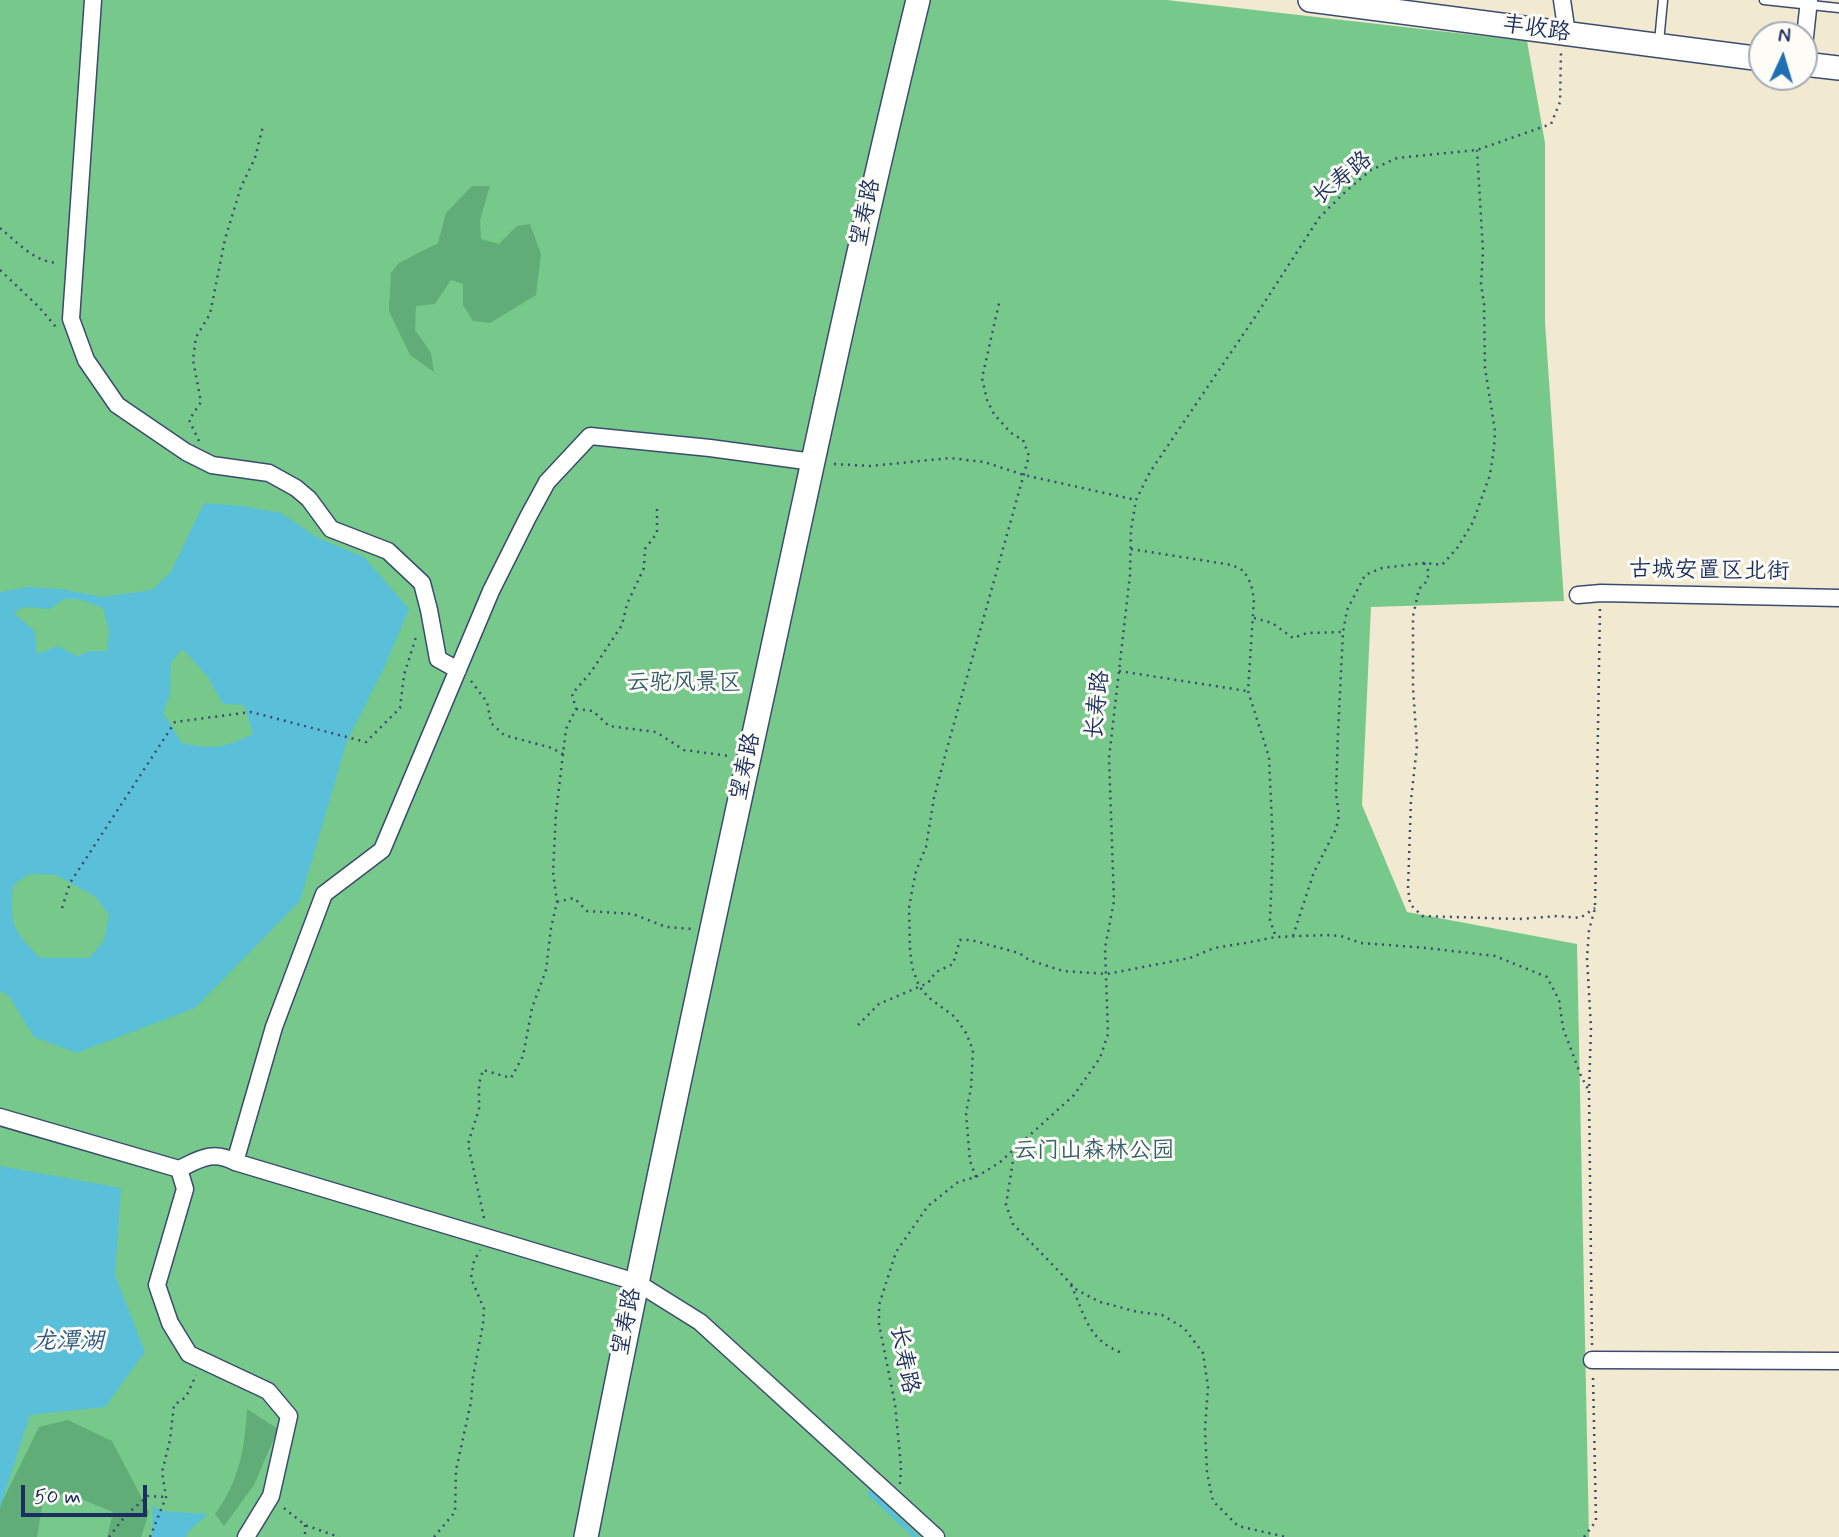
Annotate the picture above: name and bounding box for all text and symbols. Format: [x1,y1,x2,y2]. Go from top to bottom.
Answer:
street label: 丰收路 [1500,12,1572,48]
north arrow [1748,21,1818,91]
text: N [1777,24,1792,49]
street label: 长寿路 [1308,147,1378,211]
street label: 望寿路 [846,176,888,250]
street label: 古城安置区北街 [1628,557,1790,587]
street label: 长寿路 [1082,669,1116,741]
park label: 云驼风景区 [627,670,741,698]
street label: 望寿路 [726,730,768,804]
park label: 云门山森林公园 [1014,1138,1174,1166]
street label: 望寿路 [608,1286,648,1358]
street label: 长寿路 [883,1324,923,1396]
water label: 龙潭湖 [32,1329,104,1357]
scale bar [24,1470,150,1514]
text: 50 m [34,1483,81,1511]

